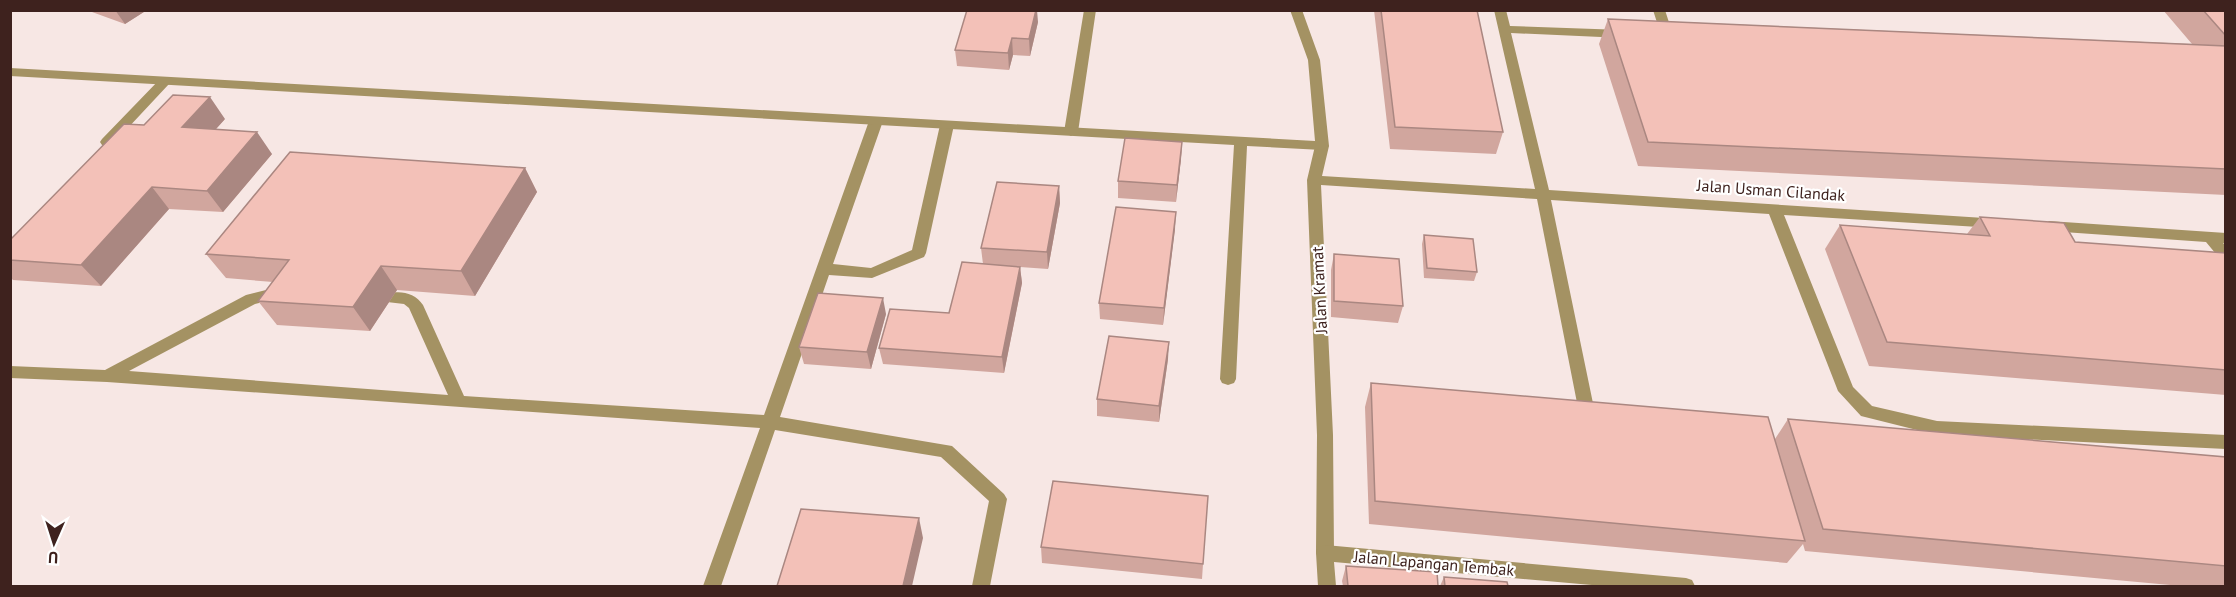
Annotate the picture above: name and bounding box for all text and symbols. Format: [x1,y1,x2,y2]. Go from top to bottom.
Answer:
street label: Jalan Usman Cilandak [1695,175,1846,205]
street label: Jalan Kramat [1307,245,1331,335]
north arrow [24,513,84,573]
street label: Jalan Lapangan Tembak [1352,546,1515,580]
text: U [48,548,59,568]

